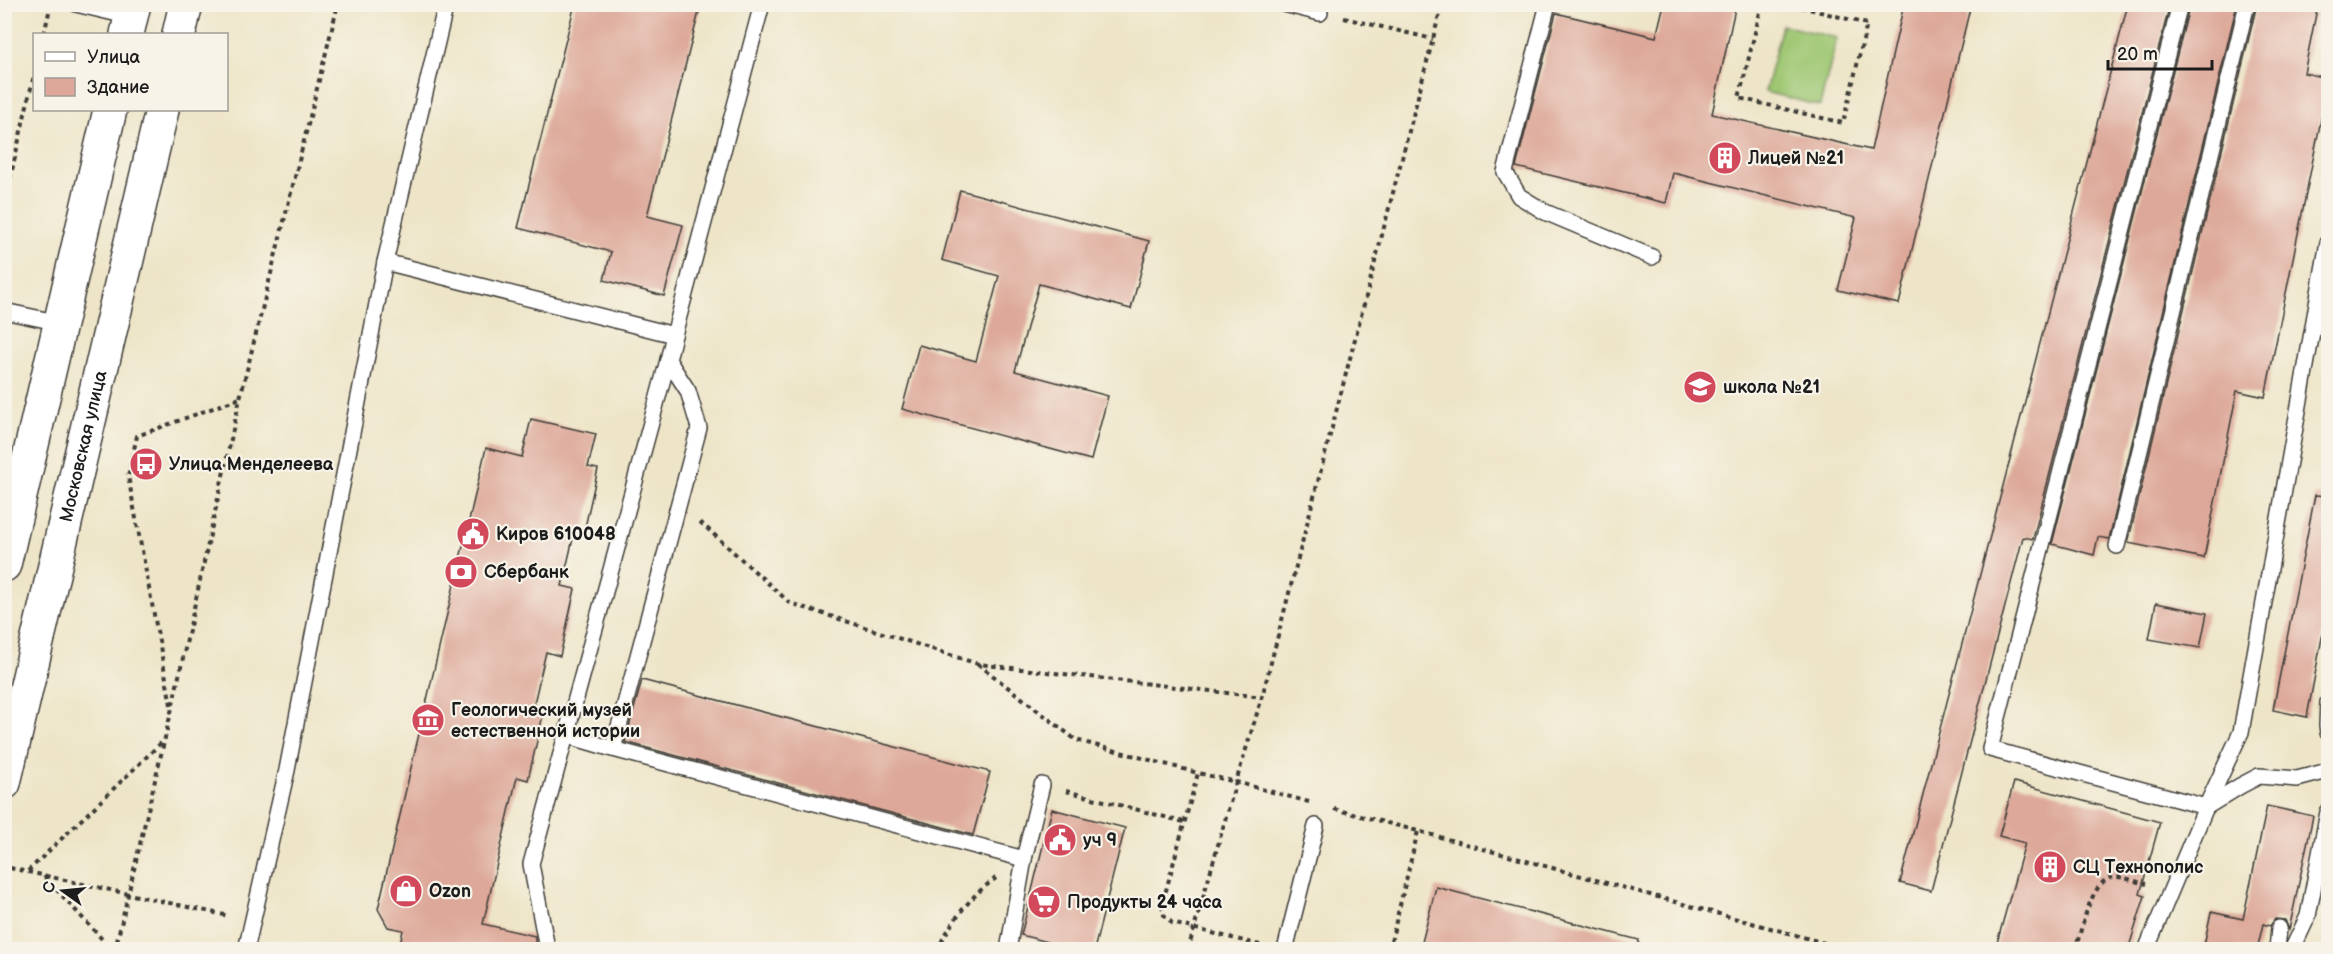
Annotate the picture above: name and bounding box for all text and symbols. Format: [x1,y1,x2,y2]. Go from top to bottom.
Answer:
legend [33,33,228,111]
scale bar [2108,33,2212,71]
text: 20 m [2117,44,2158,65]
text: Улица [87,47,141,68]
text: Здание [87,77,149,98]
building icon: Лицей №21 [1707,140,1743,176]
place label: Лицей №21 [1747,148,1844,169]
street label: Московская улица [55,368,111,524]
school or university icon: школа №21 [1682,369,1718,405]
place label: школа №21 [1723,377,1820,398]
bus stop icon: Улица Менделеева [128,446,164,482]
place label: Улица Менделеева [169,454,334,475]
public building icon: Киров 610048 [455,516,491,552]
place label: Киров 610048 [496,524,616,545]
bank icon: Сбербанк [443,554,479,590]
place label: Сбербанк [484,562,569,583]
place label: Геологический музей естественной истории [451,700,640,742]
museum icon: Геологический музей естественной истории [410,702,446,738]
public building icon: уч 9 [1042,822,1078,858]
place label: уч 9 [1083,830,1117,851]
building icon: СЦ Технополис [2032,849,2068,885]
place label: СЦ Технополис [2073,857,2203,878]
north arrow [33,861,93,921]
shop icon: Ozon [388,873,424,909]
text: С [39,880,61,895]
place label: Ozon [429,881,471,902]
supermarket icon: Продукты 24 часа [1026,884,1062,920]
place label: Продукты 24 часа [1067,892,1223,913]

